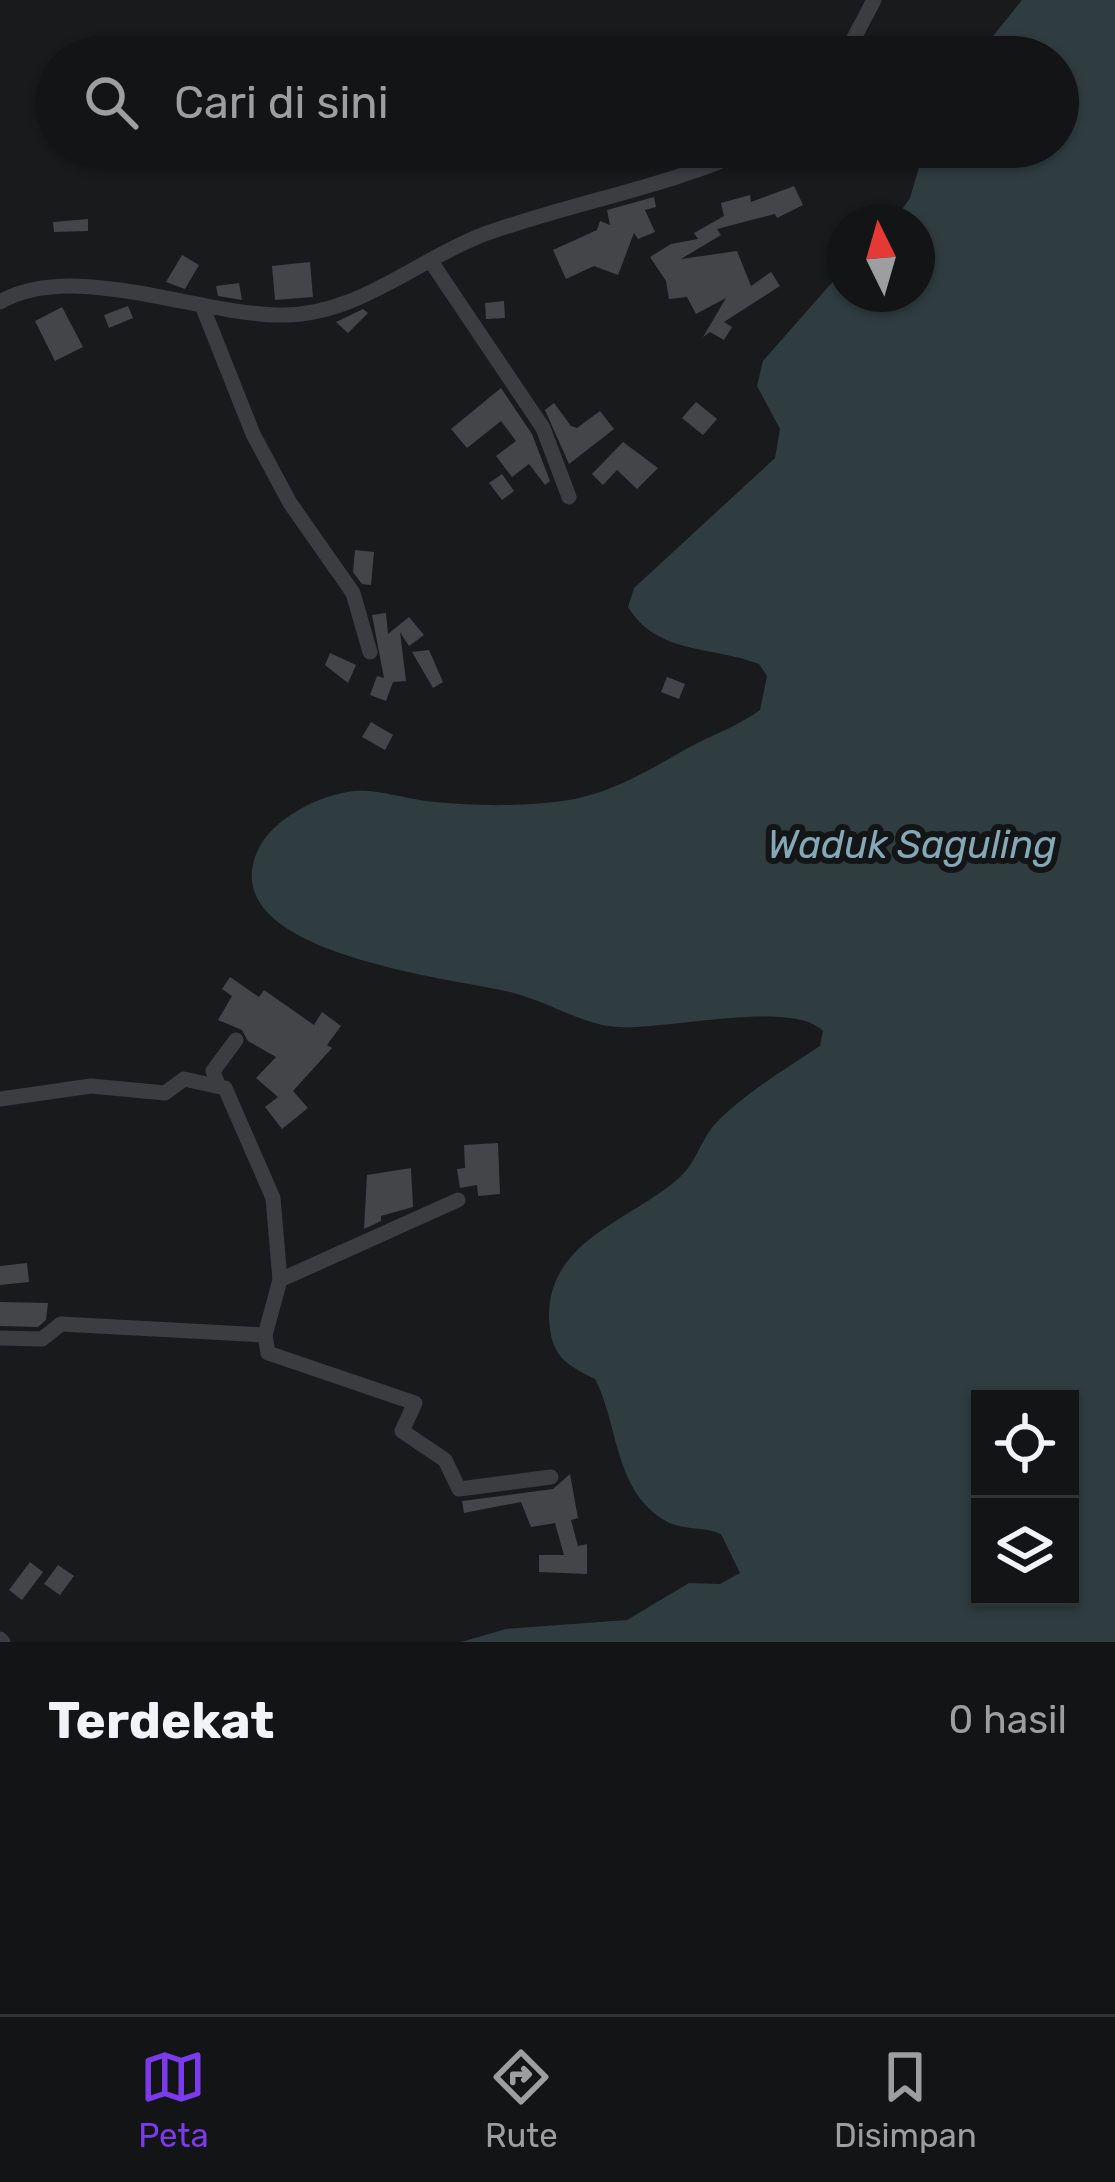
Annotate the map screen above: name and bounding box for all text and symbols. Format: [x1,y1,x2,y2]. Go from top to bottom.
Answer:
search box [36,36,1079,168]
icon: search [78,69,144,135]
text: Cari di sini [174,76,389,129]
north arrow [827,204,935,312]
water label: Waduk Saguling [767,822,1057,868]
map controls [971,1390,1079,1606]
button: locate [971,1390,1079,1498]
button: layers [971,1498,1079,1606]
text: Terdekat [48,1690,274,1751]
text: 0 hasil [949,1697,1067,1743]
tab: Peta [138,2044,209,2155]
tab: Rute [485,2044,558,2155]
tab: Disimpan [834,2044,977,2155]

